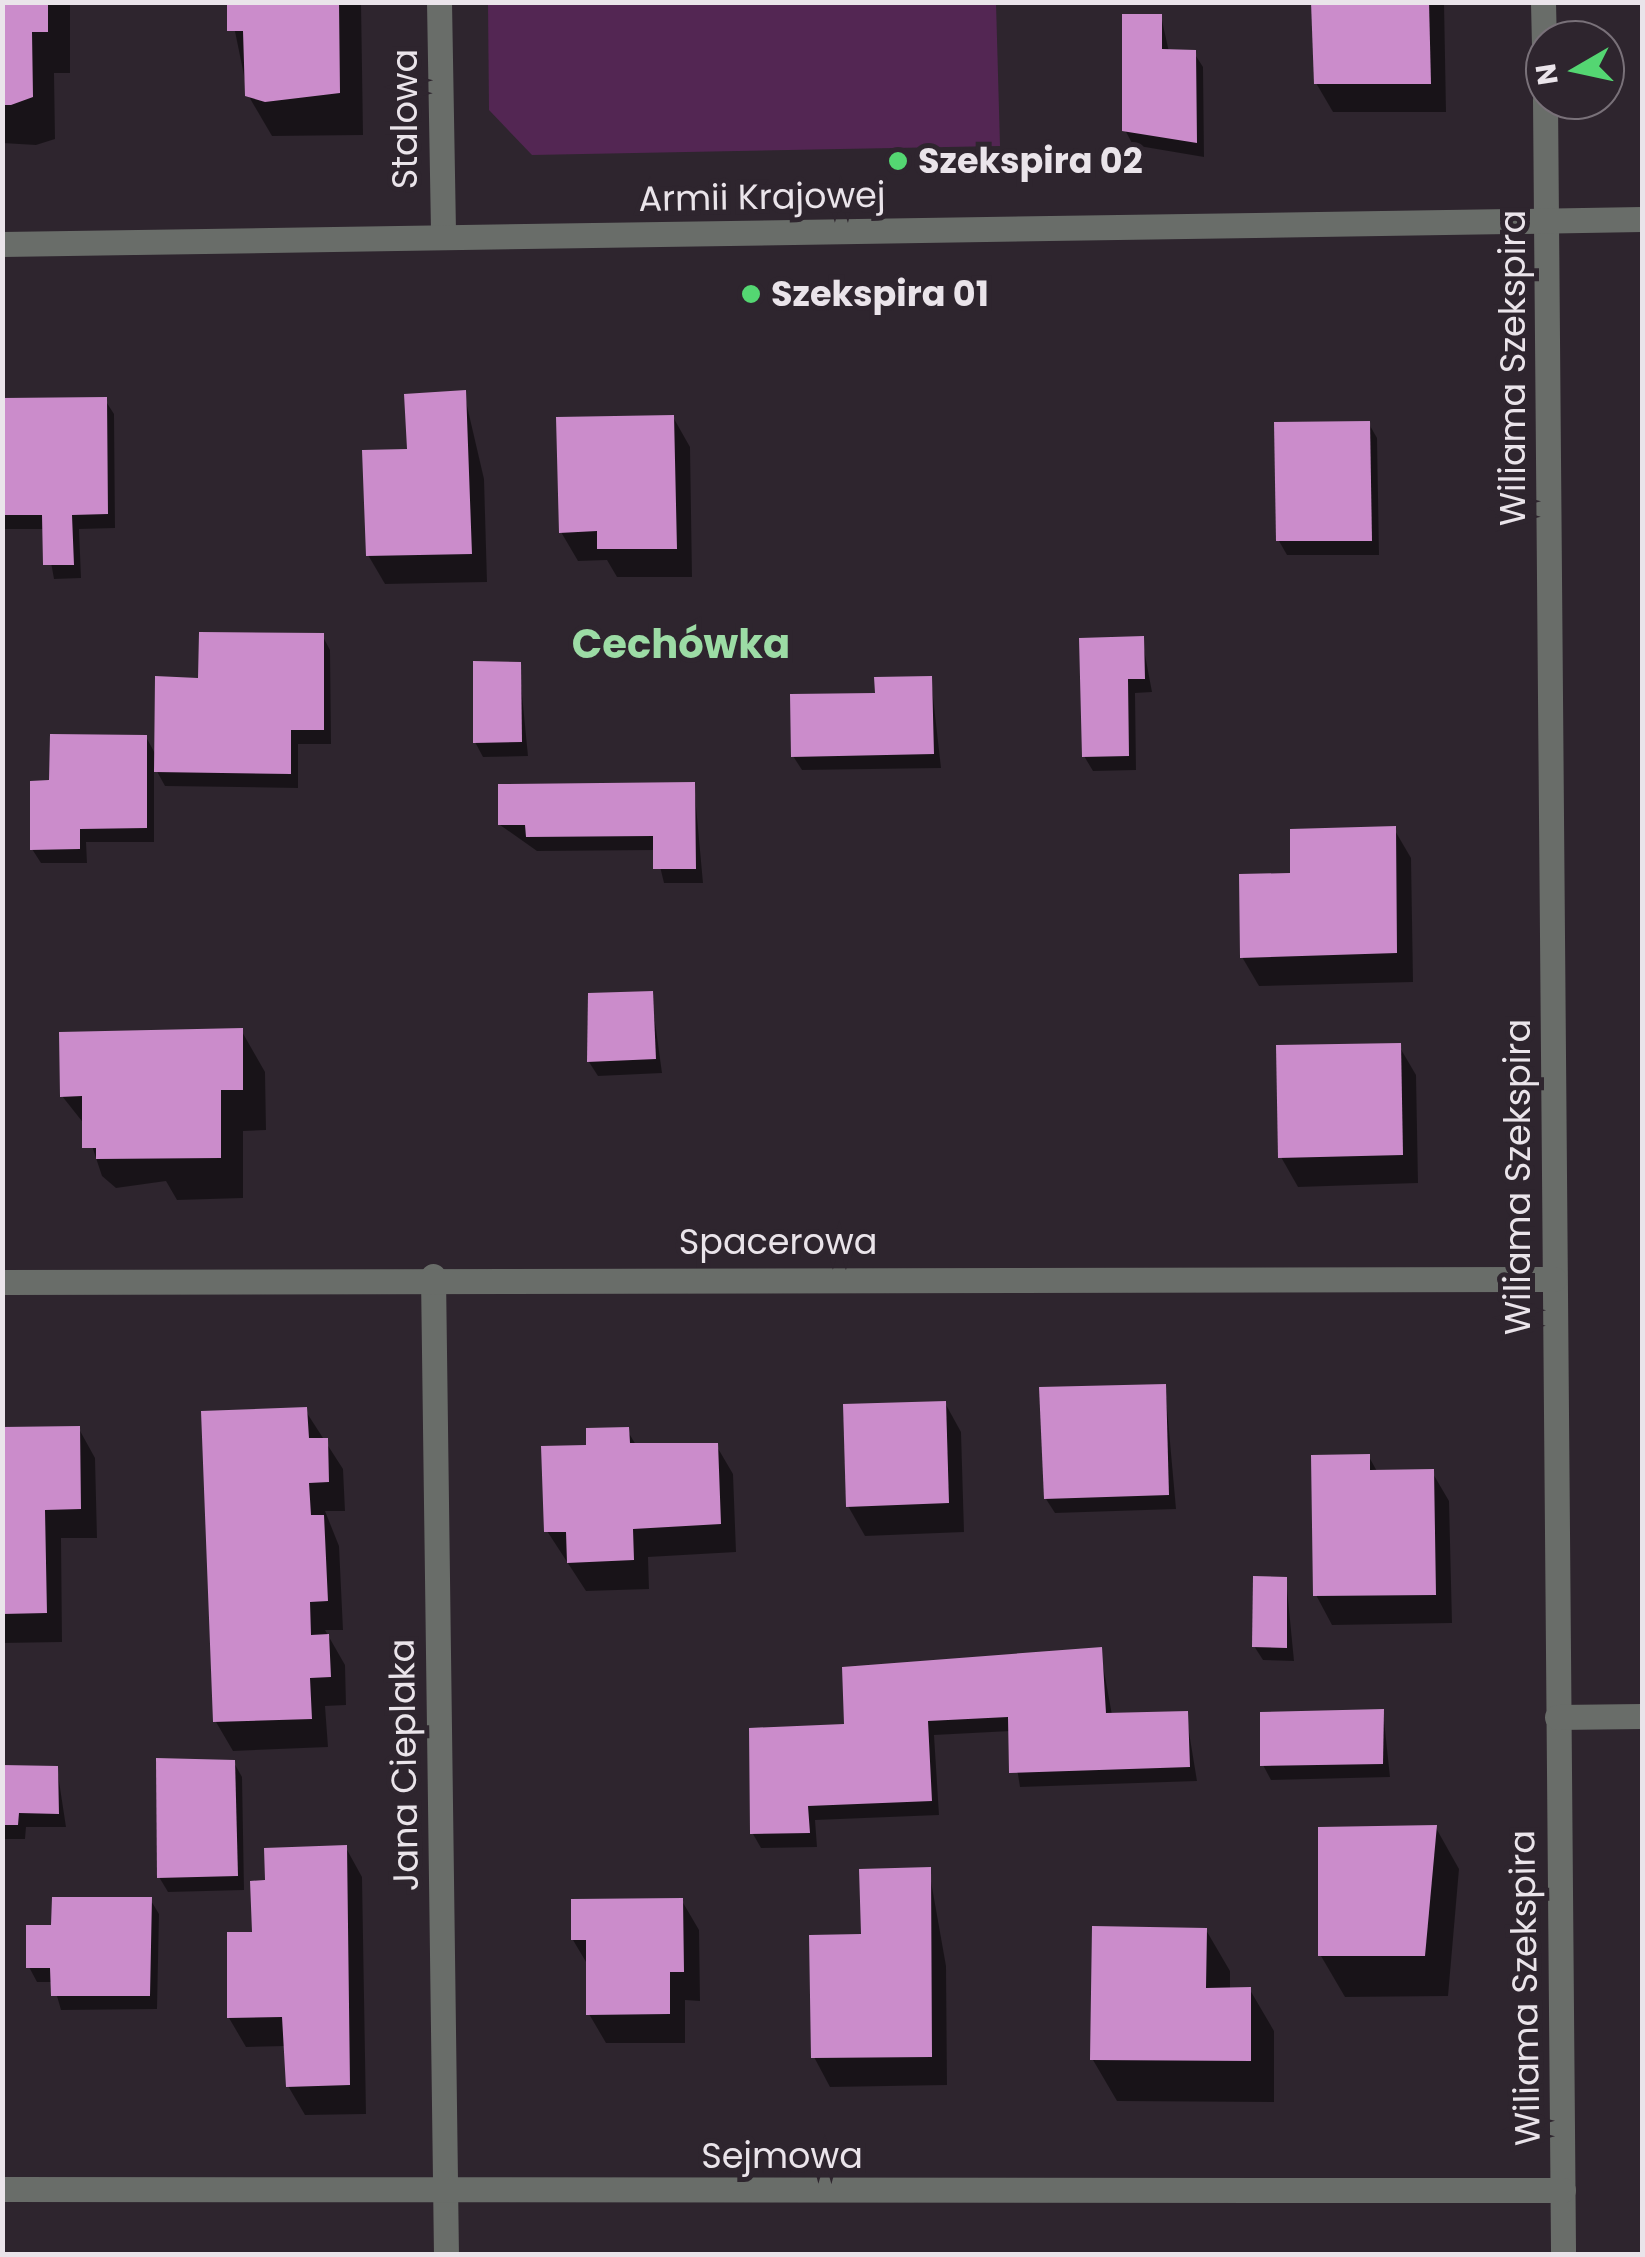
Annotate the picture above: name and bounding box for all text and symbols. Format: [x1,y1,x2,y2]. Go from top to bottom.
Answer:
north arrow [1525,20,1625,120]
street label: Stalowa [384,49,426,189]
text: N [1526,61,1568,88]
place label: Szekspira 02 [918,140,1143,182]
marker: Szekspira 02 [887,150,909,172]
street label: Armii Krajowej [638,174,886,220]
street label: Wiliama Szekspira [1492,210,1534,526]
place label: Szekspira 01 [771,273,989,315]
marker: Szekspira 01 [740,283,762,305]
district label: Cechówka [572,620,790,668]
street label: Wiliama Szekspira [1497,1019,1539,1335]
street label: Spacerowa [679,1221,877,1263]
street label: Jana Cieplaka [381,1638,427,1892]
street label: Wiliama Szekspira [1501,1830,1549,2146]
street label: Sejmowa [701,2135,863,2177]

